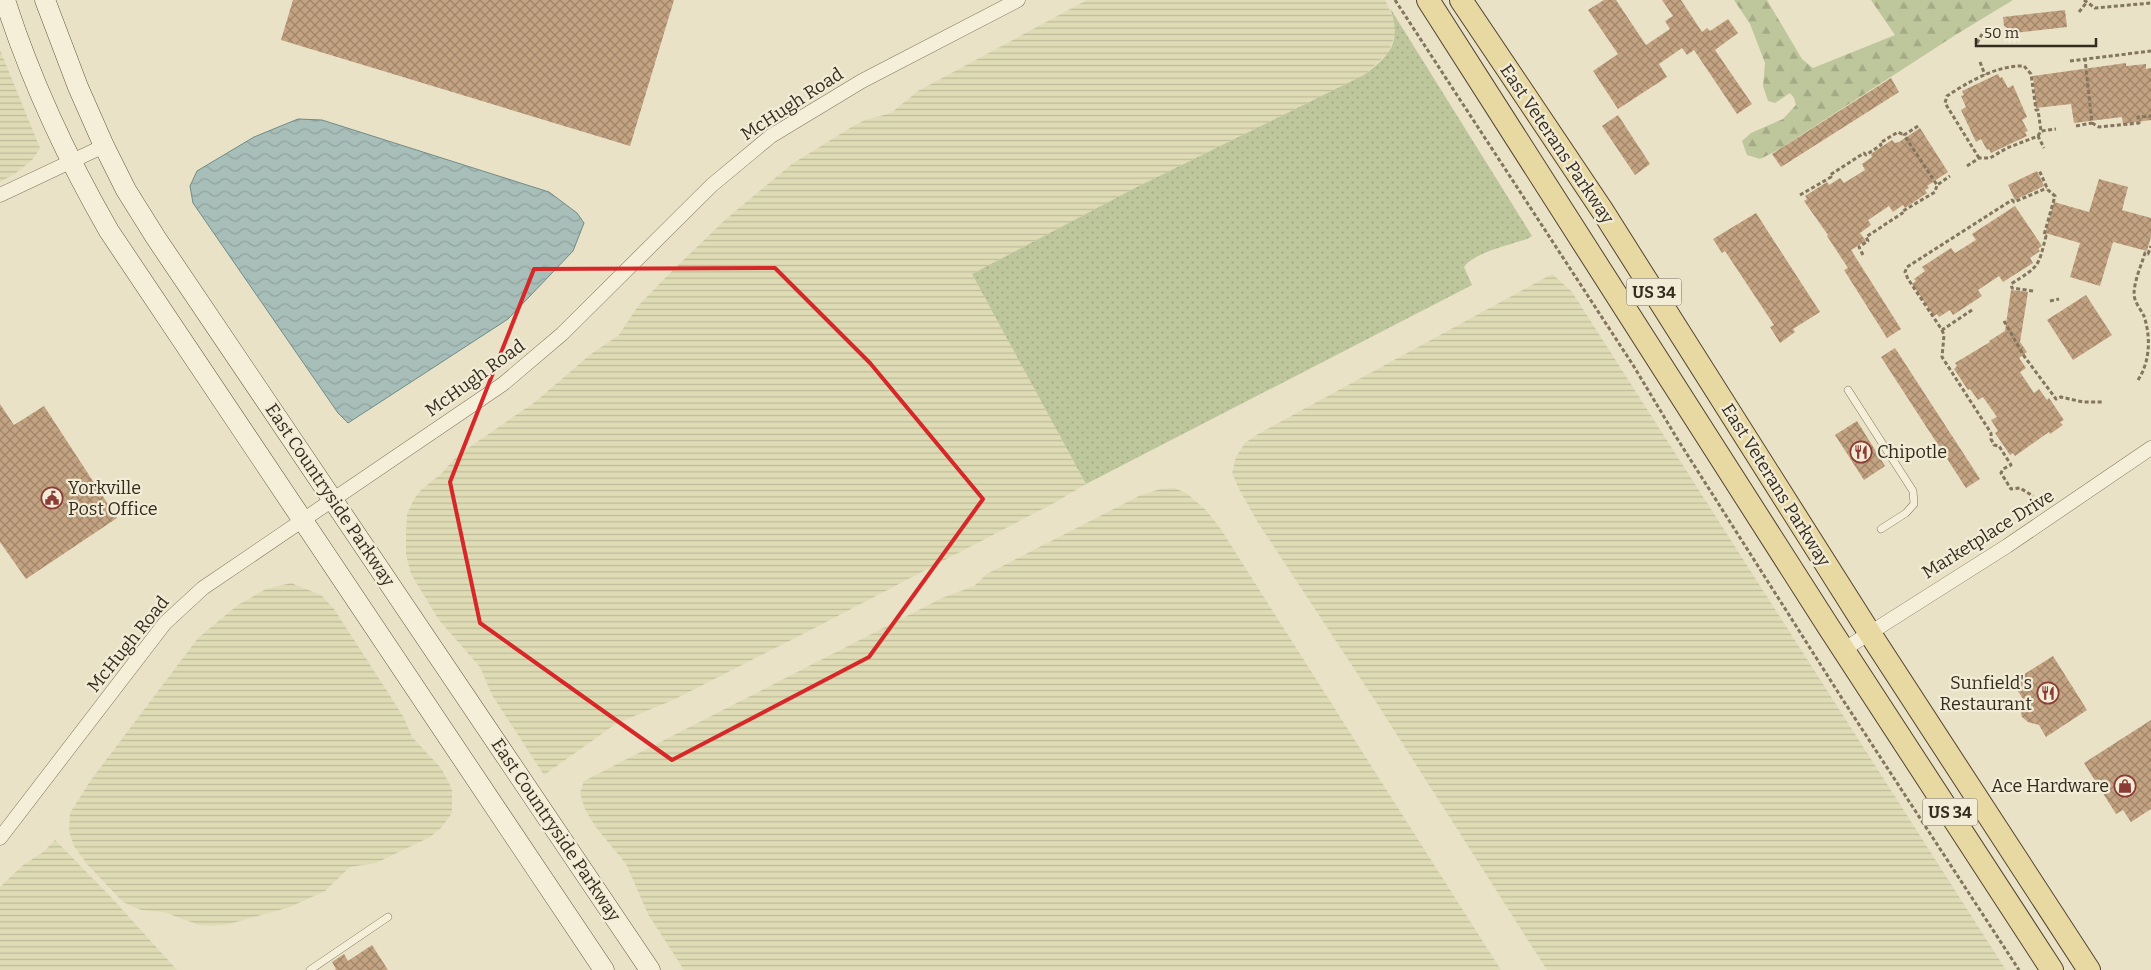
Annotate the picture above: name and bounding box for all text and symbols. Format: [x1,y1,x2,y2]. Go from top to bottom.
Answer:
scale bar [1976,15,2096,47]
text: 50 m [1984,24,2020,42]
street label: East Veterans Parkway [1495,60,1619,228]
street label: McHugh Road [737,63,847,145]
road number: US 34 [1626,278,1682,306]
street label: McHugh Road [421,334,529,421]
street label: East Countryside Parkway [261,399,400,591]
street label: East Veterans Parkway [1717,399,1835,571]
restaurant icon: Chipotle [1849,440,1873,464]
place label: Chipotle [1877,441,1947,463]
place label: Yorkville Post Office [68,477,158,520]
street label: Marketplace Drive [1918,485,2058,583]
public building icon: Yorkville Post Office [40,486,64,510]
street label: McHugh Road [83,591,174,697]
place label: Sunfield's Restaurant [1940,672,2032,715]
restaurant icon: Sunfield's Restaurant [2036,681,2060,705]
street label: East Countryside Parkway [487,734,626,926]
shop icon: Ace Hardware [2113,774,2137,798]
place label: Ace Hardware [1991,775,2109,797]
road number: US 34 [1922,799,1978,826]

